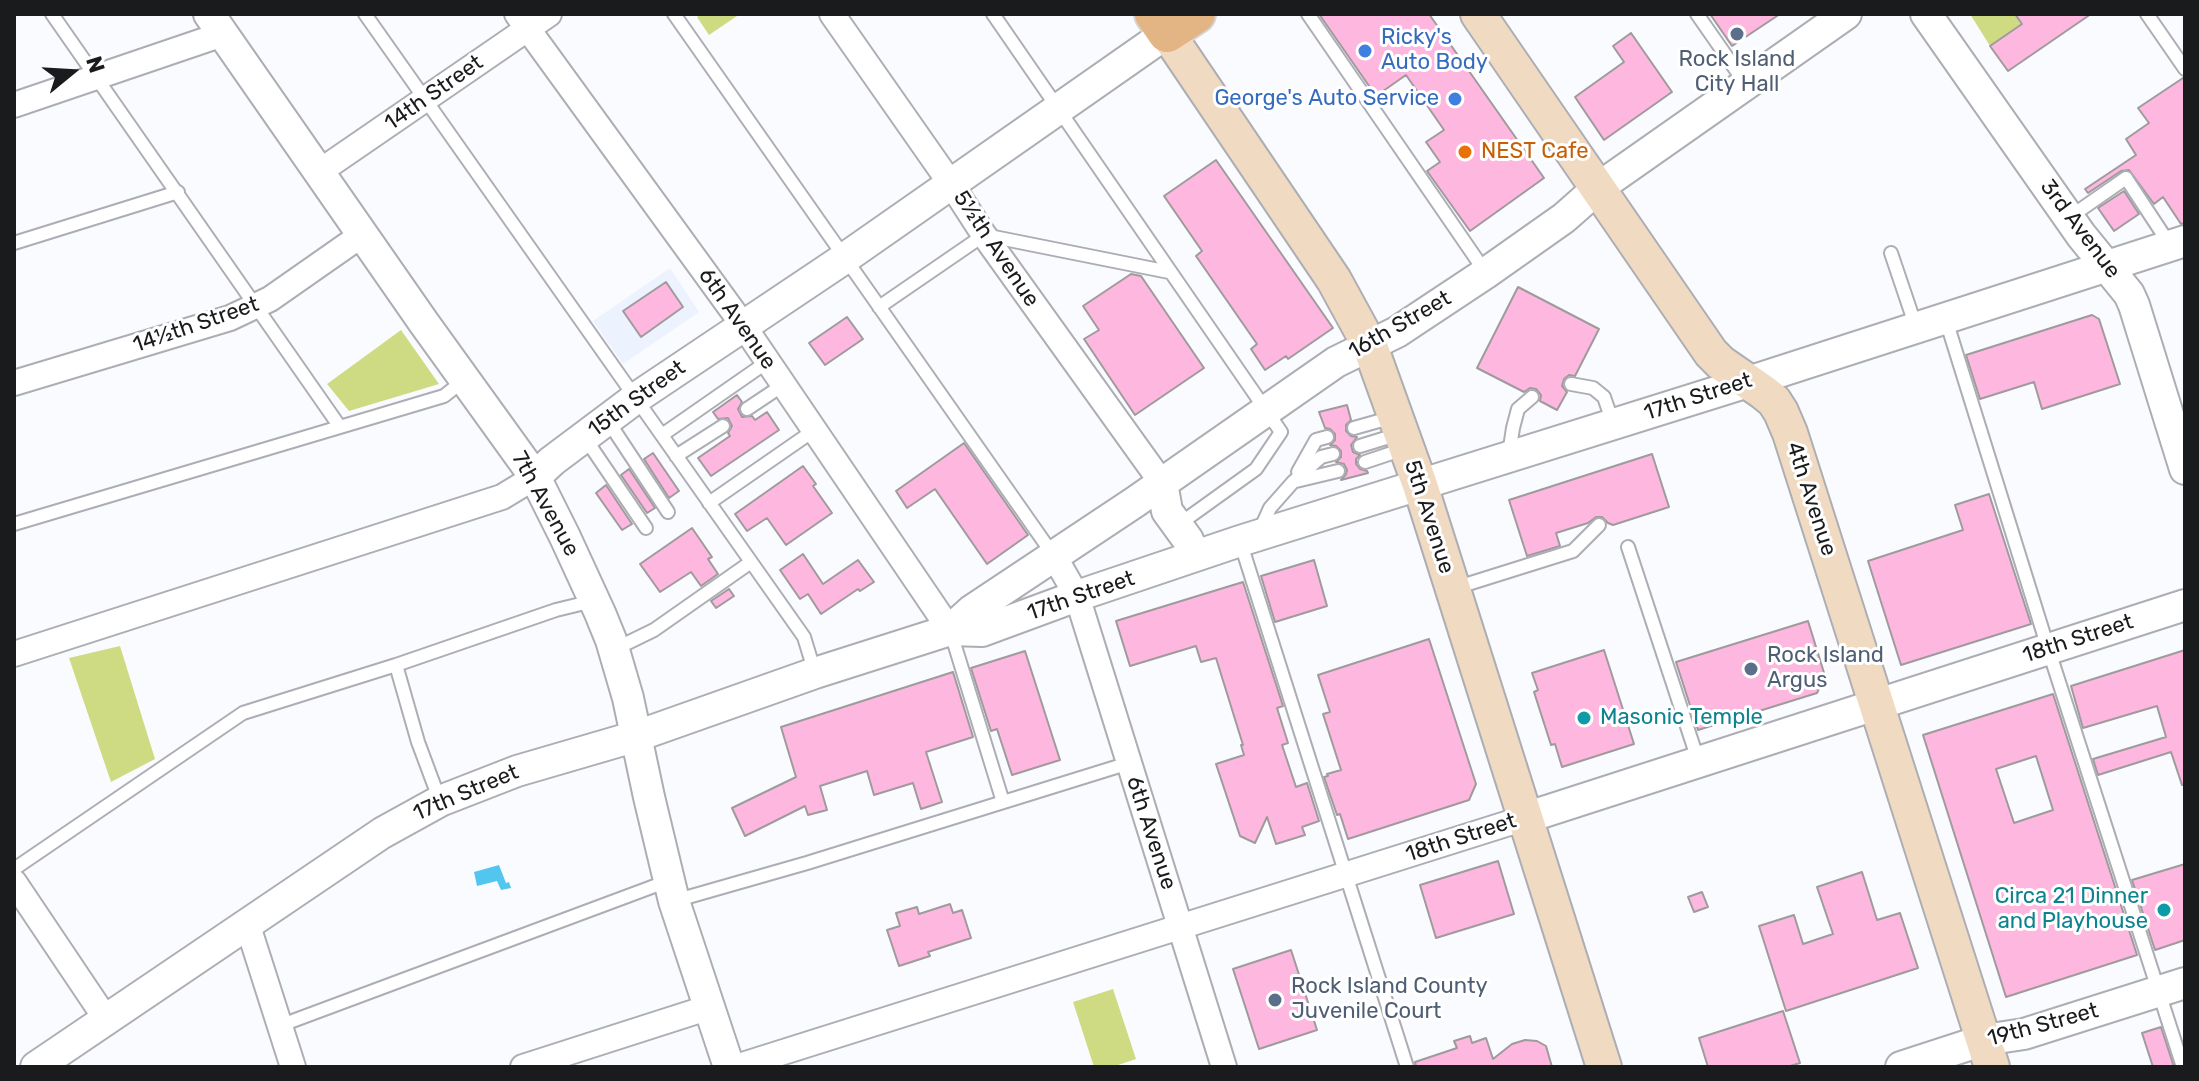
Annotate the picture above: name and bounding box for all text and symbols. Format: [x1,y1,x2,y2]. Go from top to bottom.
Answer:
place label: Ricky's Auto Body [1381,25,1488,76]
marker: Rock Island City Hall [1728,25,1746,43]
north arrow [32,32,112,112]
marker: Ricky's Auto Body [1356,42,1374,60]
place label: Rock Island City Hall [1679,47,1795,98]
street label: 14th Street [380,49,488,137]
text: N [80,53,111,76]
place label: George's Auto Service [1214,86,1439,112]
marker: George's Auto Service [1446,90,1464,108]
place label: NEST Cafe [1481,139,1589,165]
marker: NEST Cafe [1456,143,1474,161]
street label: 3rd Avenue [2034,174,2126,284]
street label: 5½th Avenue [947,186,1045,312]
street label: 6th Avenue [692,263,782,375]
street label: 16th Street [1344,285,1456,365]
street label: 14½th Street [130,291,262,359]
street label: 15th Street [583,355,691,443]
street label: 17th Street [1641,367,1755,427]
street label: 4th Avenue [1780,439,1842,559]
street label: 7th Avenue [505,447,585,561]
street label: 5th Avenue [1398,457,1460,577]
street label: 17th Street [1024,565,1138,627]
street label: 18th Street [2020,609,2136,669]
place label: Rock Island Argus [1767,643,1884,694]
marker: Rock Island Argus [1742,660,1760,678]
place label: Masonic Temple [1600,705,1763,731]
marker: Masonic Temple [1575,709,1593,727]
street label: 17th Street [409,759,523,827]
street label: 6th Avenue [1120,773,1182,893]
street label: 18th Street [1403,808,1519,868]
place label: Circa 21 Dinner and Playhouse [1995,884,2148,936]
marker: Circa 21 Dinner and Playhouse [2155,901,2173,919]
place label: Rock Island County Juvenile Court [1291,974,1488,1026]
marker: Rock Island County Juvenile Court [1266,991,1284,1009]
street label: 19th Street [1985,998,2101,1052]

